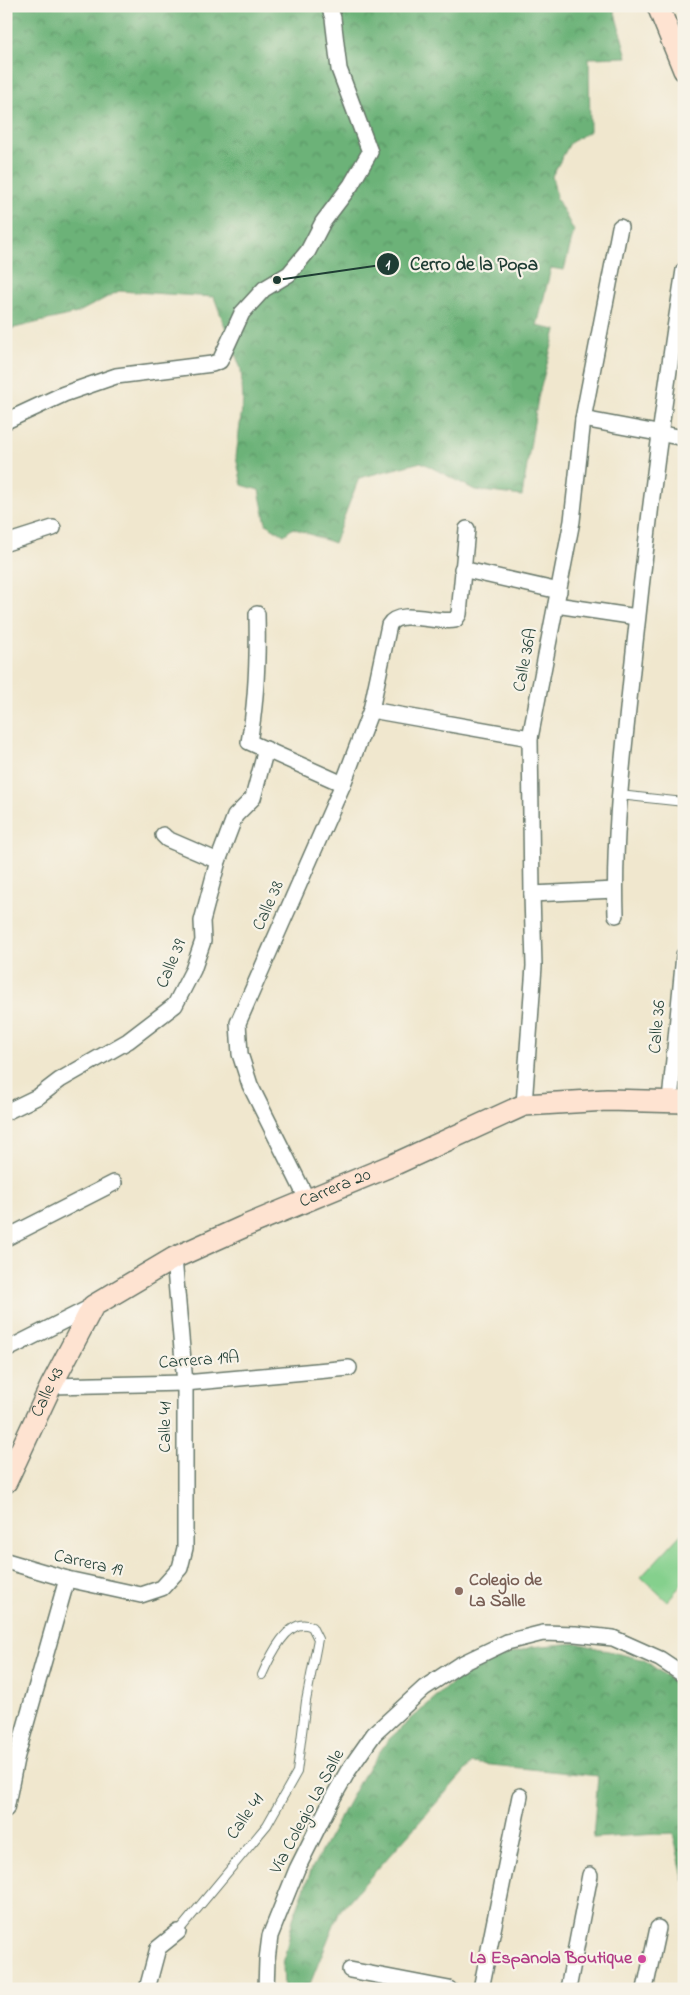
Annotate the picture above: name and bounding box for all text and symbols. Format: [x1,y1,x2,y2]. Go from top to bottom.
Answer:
callout: Cerro de la Popa [376,247,548,281]
text: Cerro de la Popa [410,252,538,279]
text: 1 [386,254,391,276]
street label: Calle 36A [507,626,545,694]
street label: Calle 38 [246,877,292,935]
street label: Calle 39 [150,935,194,993]
street label: Calle 36 [643,999,673,1055]
street label: Carrera 20 [295,1162,375,1215]
street label: Carrera 19A [158,1345,240,1377]
street label: Calle 43 [25,1363,72,1422]
street label: Calle 41 [153,1401,179,1453]
street label: Carrera 19 [51,1543,125,1585]
place label: Colegio de La Salle [469,1568,543,1615]
marker: Colegio de La Salle [453,1585,465,1597]
street label: Vía Colegio La Salle [264,1744,353,1880]
street label: Calle 41 [221,1788,272,1845]
place label: La Espanola Boutique [470,1946,633,1972]
marker: La Espanola Boutique [636,1953,648,1965]

